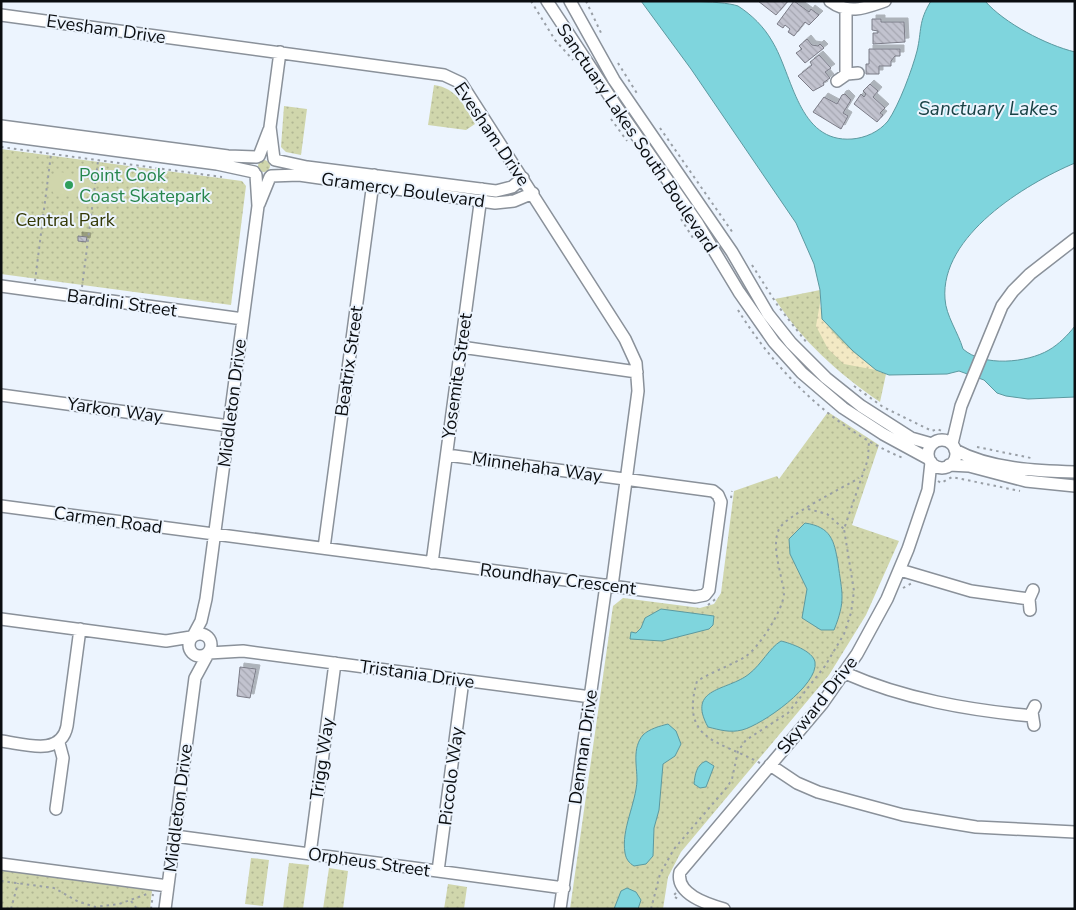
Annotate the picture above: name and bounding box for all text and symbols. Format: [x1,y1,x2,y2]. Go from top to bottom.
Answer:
street label: Evesham Drive [45,9,167,49]
street label: Sanctuary Lakes South Boulevard [551,19,723,257]
street label: Evesham Drive [448,77,536,191]
water label: Sanctuary Lakes [918,96,1058,122]
place label: Point Cook Coast Skatepark [79,163,211,208]
street label: Gramercy Boulevard [320,167,486,213]
marker: Point Cook Coast Skatepark [63,179,75,191]
park label: Central Park [15,208,116,232]
street label: Bardini Street [65,283,179,323]
street label: Beatrix Street [329,303,369,418]
street label: Yosemite Street [436,311,478,441]
street label: Middleton Drive [212,337,252,469]
street label: Yarkon Way [65,391,165,429]
street label: Minnehaha Way [470,446,604,488]
street label: Carmen Road [52,500,164,540]
street label: Roundhay Crescent [479,558,638,601]
street label: Skyward Drive [771,651,863,759]
street label: Tristania Drive [358,654,476,694]
street label: Denman Drive [563,688,603,806]
street label: Trigg Way [304,715,340,802]
street label: Piccolo Way [433,725,469,827]
street label: Middleton Drive [158,742,198,874]
street label: Orpheus Street [306,842,432,883]

